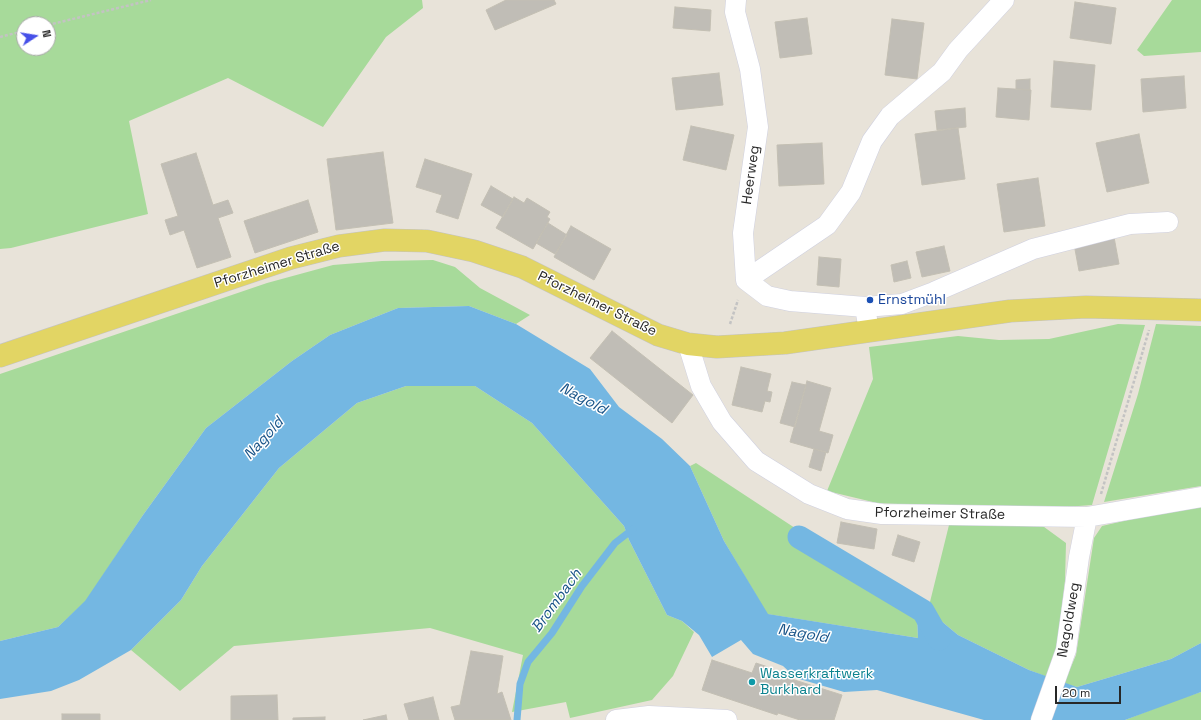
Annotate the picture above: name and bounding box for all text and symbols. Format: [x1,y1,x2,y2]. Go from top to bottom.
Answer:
north arrow [16,16,56,56]
text: N [39,29,54,39]
street label: Heerweg [739,144,763,206]
street label: Pforzheimer Straße [212,238,342,292]
street label: Pforzheimer Straße [535,268,659,340]
place label: Ernstmühl [878,292,946,308]
marker: Ernstmühl [865,295,875,305]
water label: Nagold [556,379,610,419]
water label: Nagold [240,414,288,464]
street label: Pforzheimer Straße [875,504,1005,524]
water label: Brombach [528,566,586,636]
street label: Nagoldweg [1054,581,1084,659]
water label: Nagold [777,621,829,647]
place label: Wasserkraftwerk Burkhard [760,666,873,698]
marker: Wasserkraftwerk Burkhard [747,677,757,687]
scale bar [1057,678,1123,704]
text: 20 m [1062,685,1090,701]

